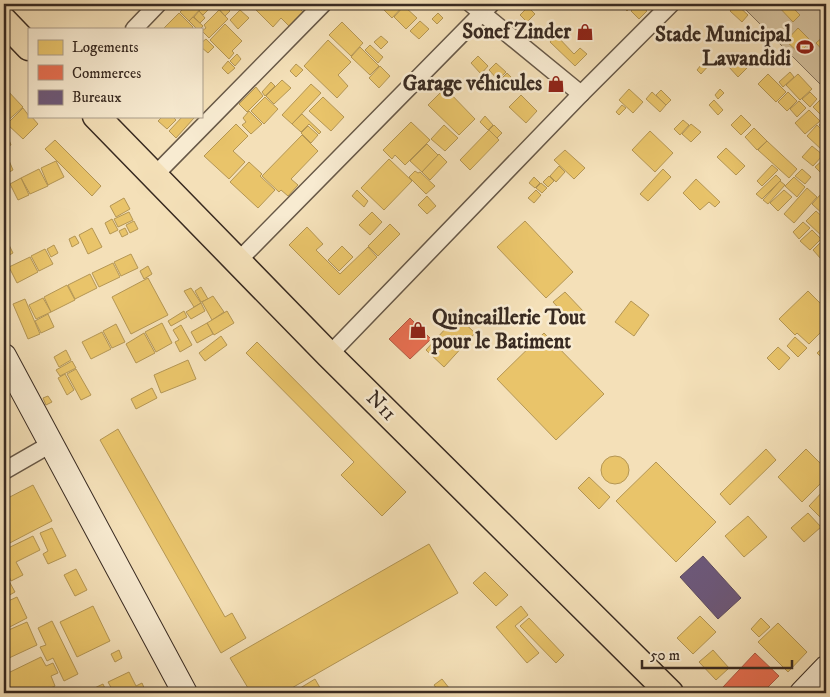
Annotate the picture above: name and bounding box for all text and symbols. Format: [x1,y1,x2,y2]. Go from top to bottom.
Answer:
place label: Sonef Zinder [462,19,572,45]
shop icon: Sonef Zinder [575,22,595,42]
place label: Stade Municipal Lawandidi [655,22,792,72]
legend [28,28,202,118]
sports icon: Stade Municipal Lawandidi [795,37,815,57]
text: Logements [72,38,139,57]
text: Commerces [72,64,141,83]
place label: Garage véhicules [403,71,542,97]
shop icon: Garage véhicules [546,74,566,94]
text: Bureaux [72,88,122,107]
place label: Quincaillerie Tout pour le Batiment [431,305,586,355]
shop icon: Quincaillerie Tout pour le Batiment [408,320,428,340]
street label: N11 [360,385,402,427]
scale bar [642,637,792,669]
text: 50 m [650,646,680,665]

